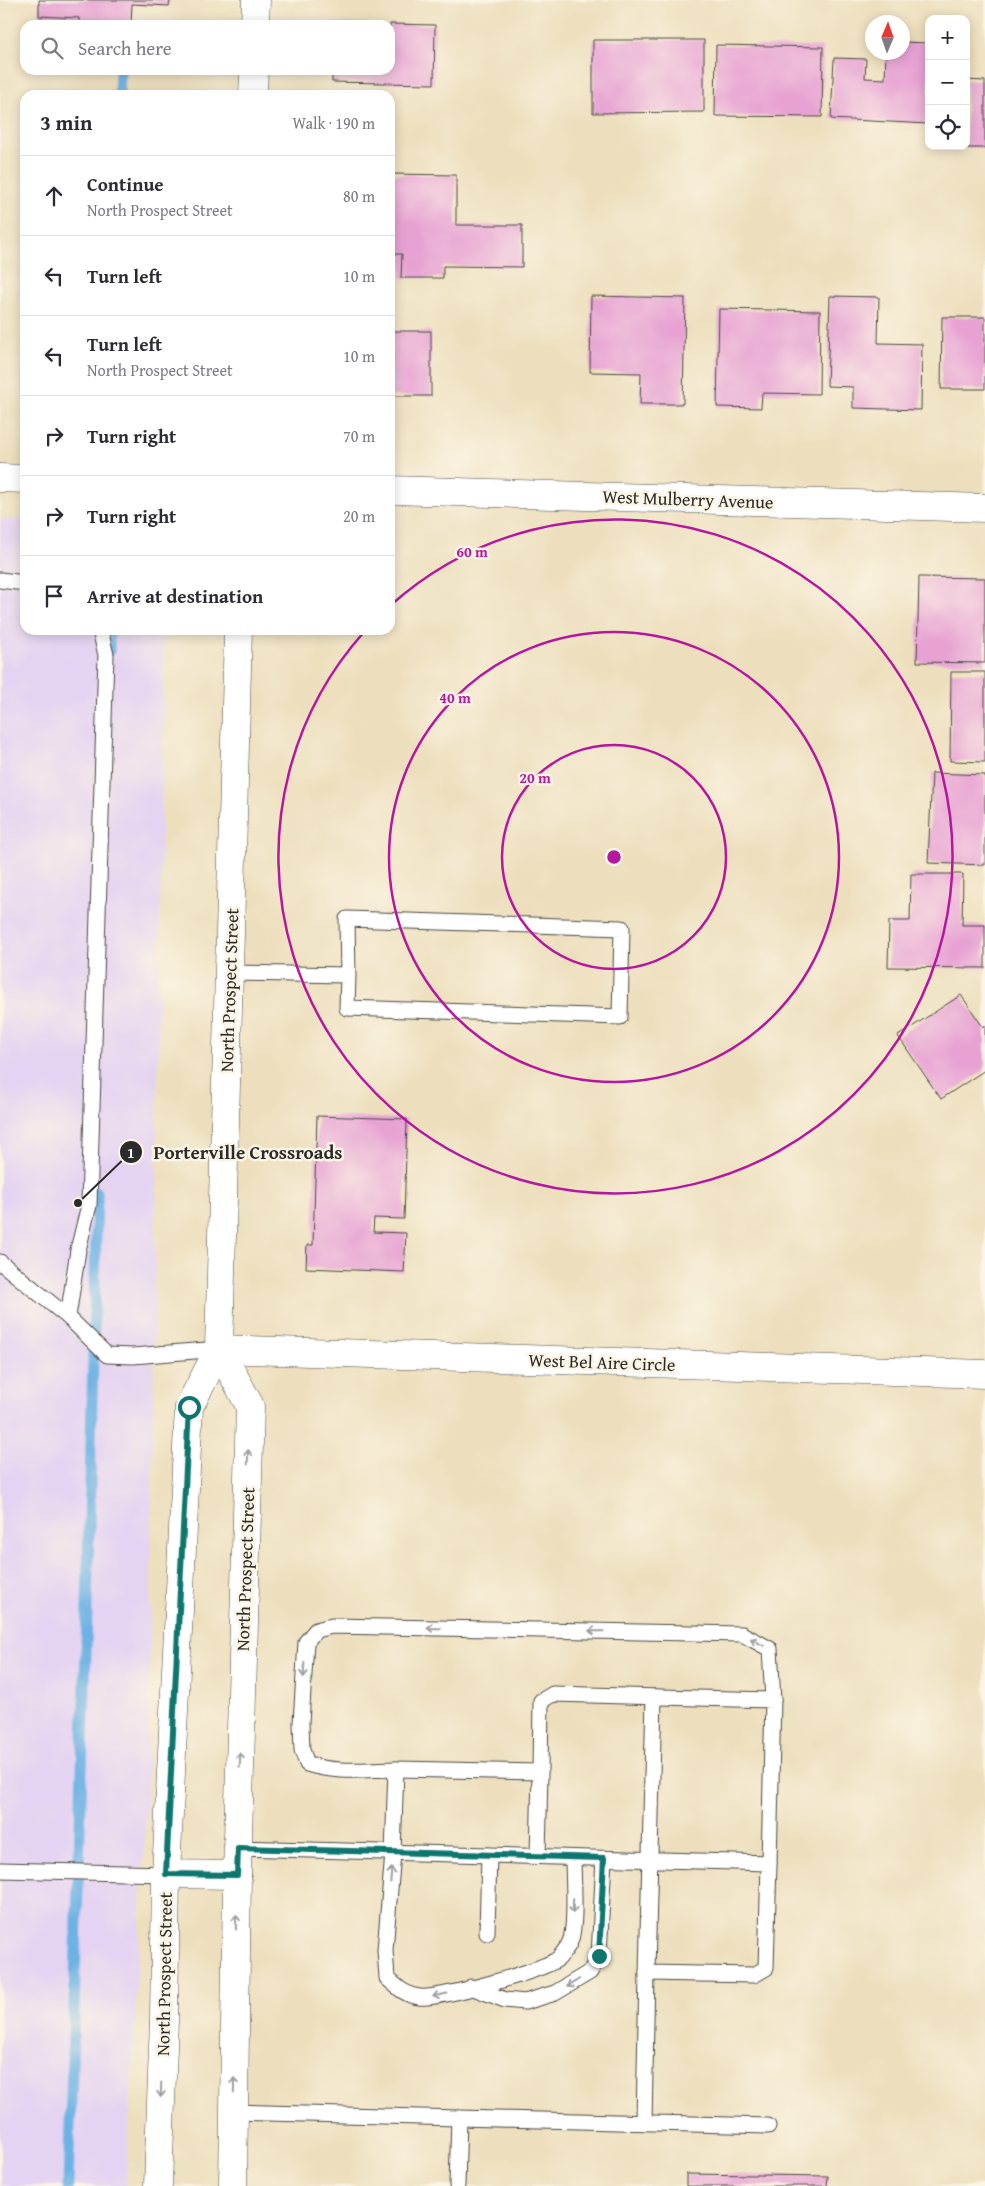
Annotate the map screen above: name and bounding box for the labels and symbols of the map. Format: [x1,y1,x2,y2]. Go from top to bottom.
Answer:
north arrow [865,15,910,60]
street label: West Mulberry Avenue [602,483,774,515]
text: 60 m [456,541,488,562]
text: 40 m [439,687,471,708]
text: 20 m [519,767,551,788]
centre of rings [605,848,623,866]
street label: North Prospect Street [213,907,245,1072]
callout: Porterville Crossroads [119,1135,353,1169]
text: Porterville Crossroads [153,1138,343,1166]
text: 1 [127,1142,135,1163]
street label: West Bel Aire Circle [528,1346,676,1378]
route start [178,1396,201,1419]
one-way arrow [243,1450,253,1466]
street label: North Prospect Street [229,1486,261,1651]
one-way arrow [426,1623,442,1633]
one-way arrow [589,1626,605,1636]
one-way arrow [750,1636,764,1646]
one-way arrow [300,1662,309,1678]
one-way arrow [235,1752,245,1768]
one-way arrow [386,1867,396,1883]
street label: North Prospect Street [149,1891,179,2056]
one-way arrow [568,1898,578,1914]
one-way arrow [231,1915,241,1931]
route end [588,1945,611,1968]
one-way arrow [567,1978,581,1988]
one-way arrow [433,1991,449,2001]
one-way arrow [229,2077,239,2094]
one-way arrow [157,2082,166,2098]

